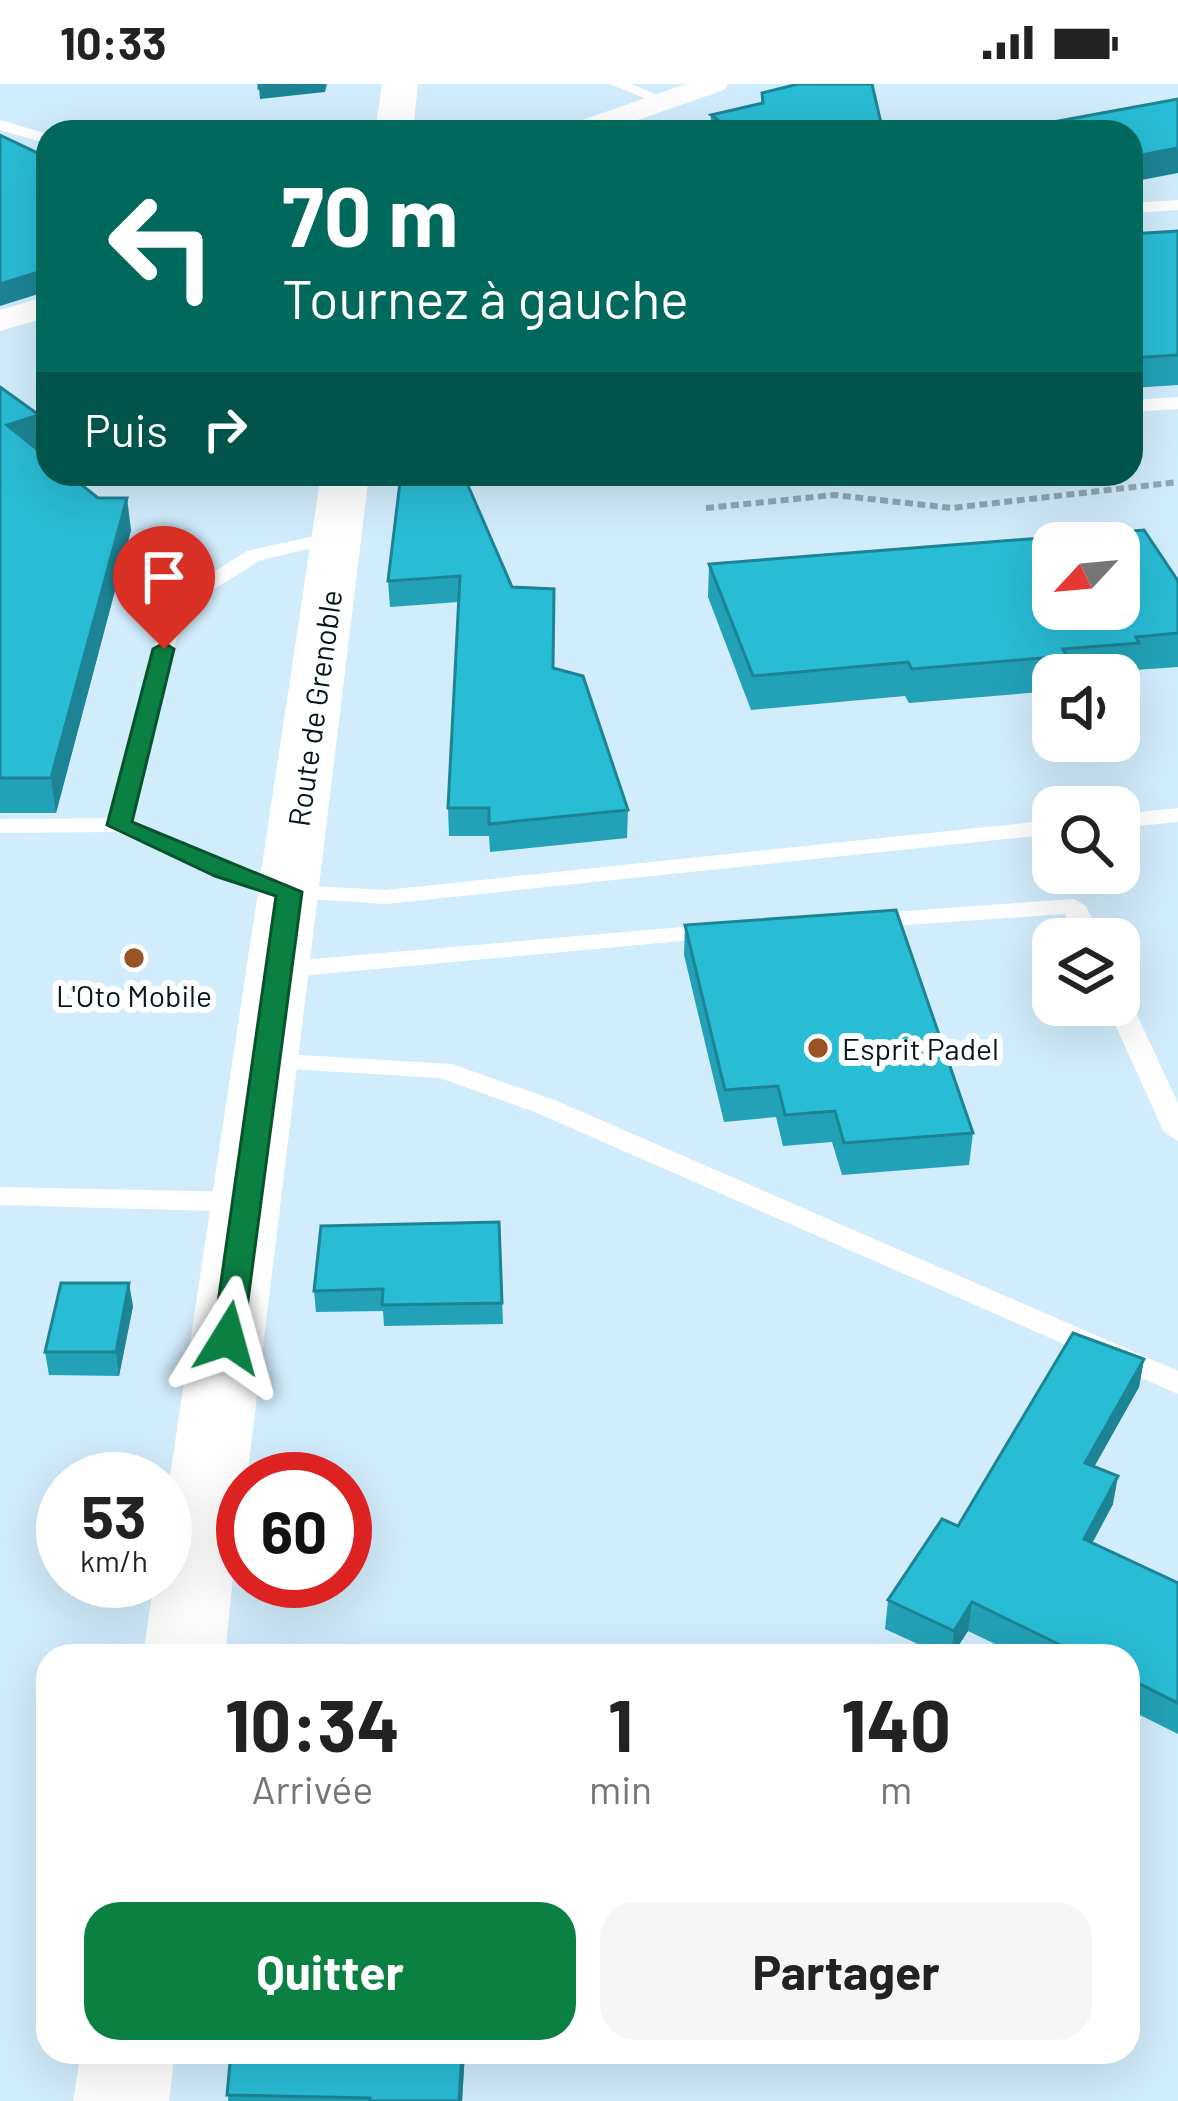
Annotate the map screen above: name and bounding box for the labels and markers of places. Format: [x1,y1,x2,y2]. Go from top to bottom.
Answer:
pin [113,526,215,649]
marker: L'Oto Mobile [121,945,147,971]
place label: L'Oto Mobile [56,977,212,1013]
place label: Esprit Padel [842,1030,999,1066]
marker: Esprit Padel [805,1035,831,1061]

